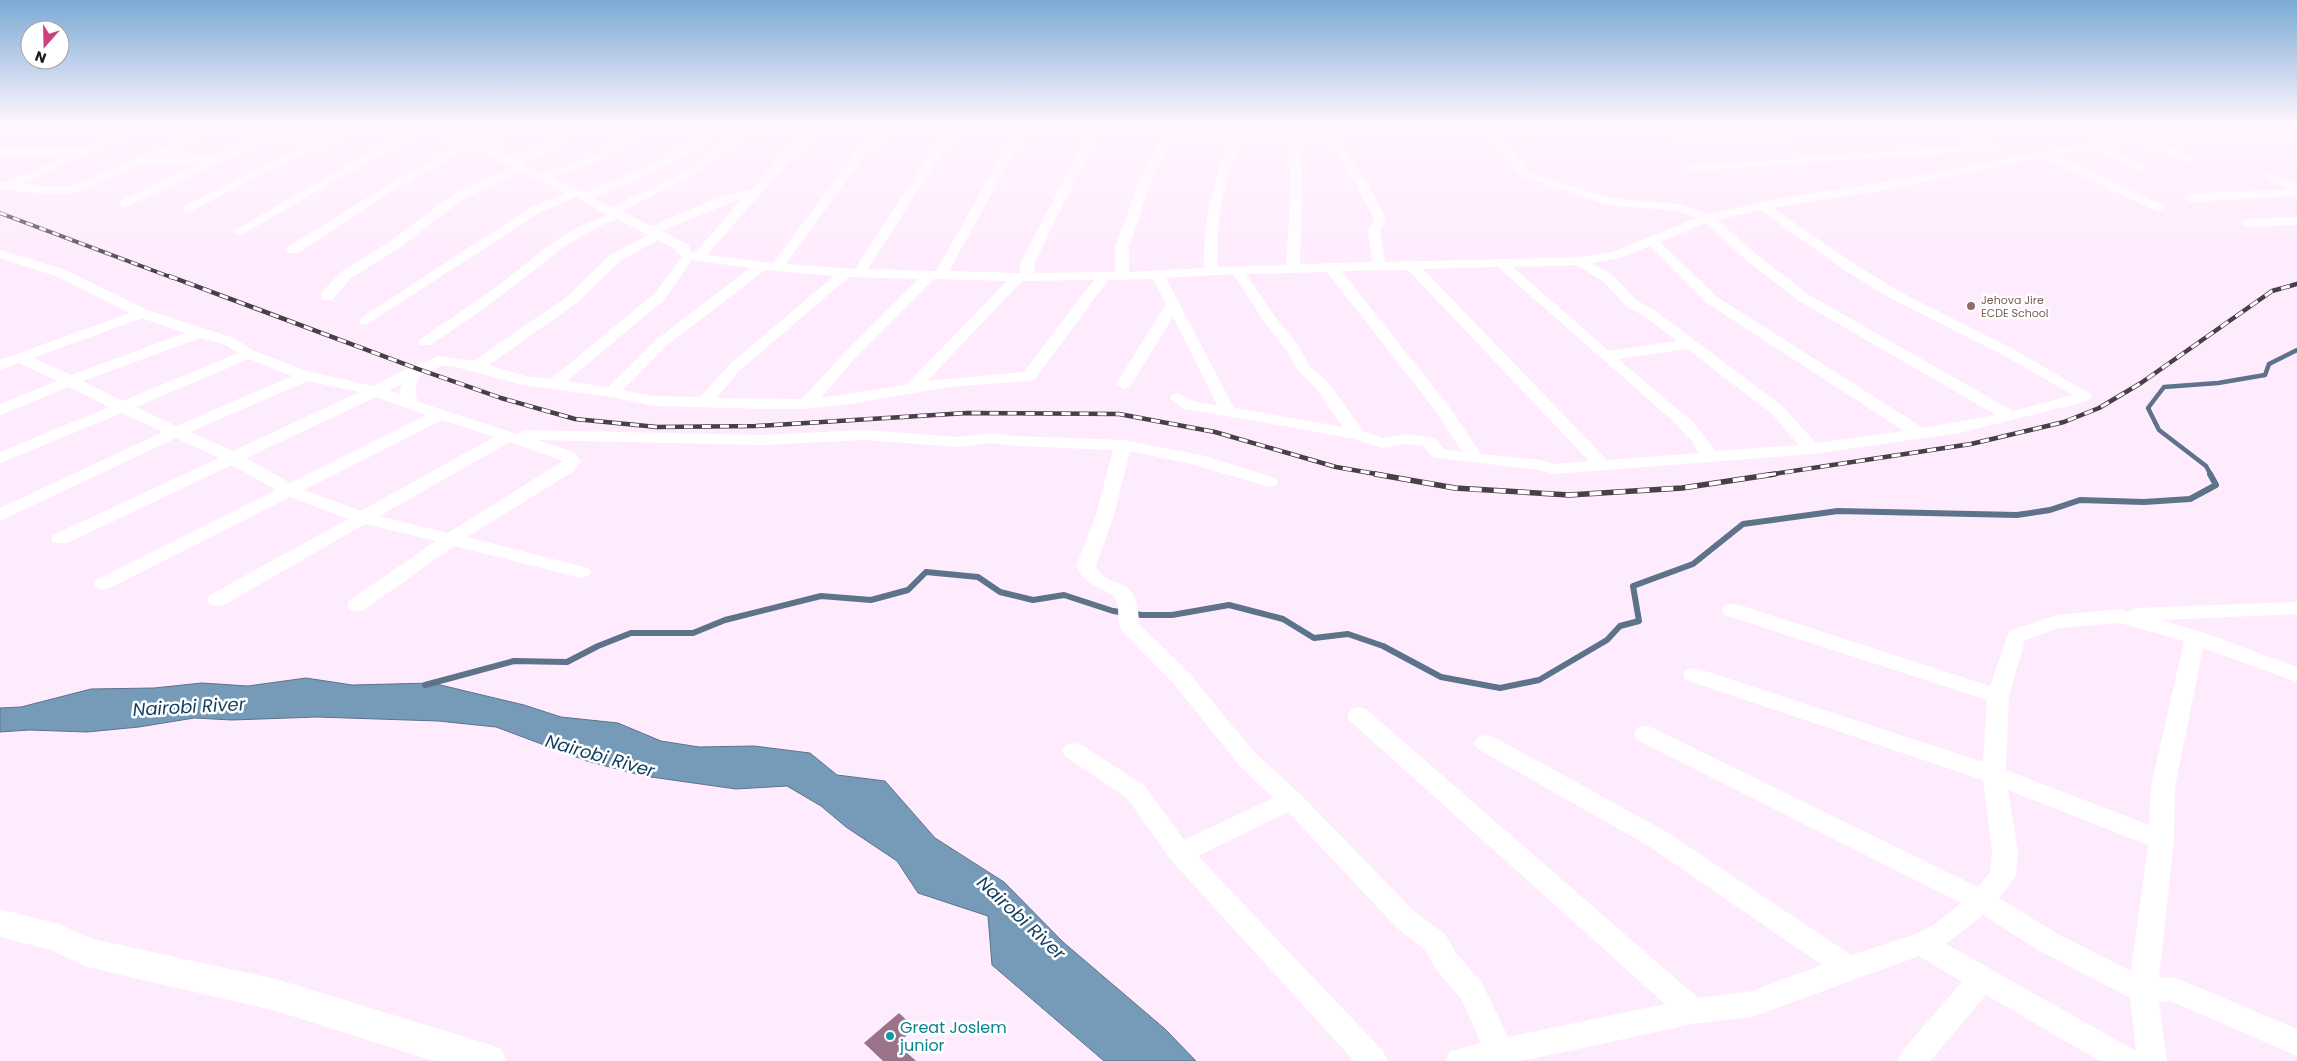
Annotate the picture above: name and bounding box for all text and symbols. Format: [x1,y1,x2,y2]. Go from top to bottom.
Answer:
north arrow [20,20,70,70]
text: N [32,46,49,68]
place label: Jehova Jire ECDE School [1981,292,2048,321]
marker: Jehova Jire ECDE School [1965,300,1977,312]
water label: Nairobi River [132,691,247,722]
water label: Nairobi River [542,728,659,783]
water label: Nairobi River [972,870,1072,966]
place label: Great Joslem junior [899,1016,1007,1057]
marker: Great Joslem junior [884,1030,896,1042]

